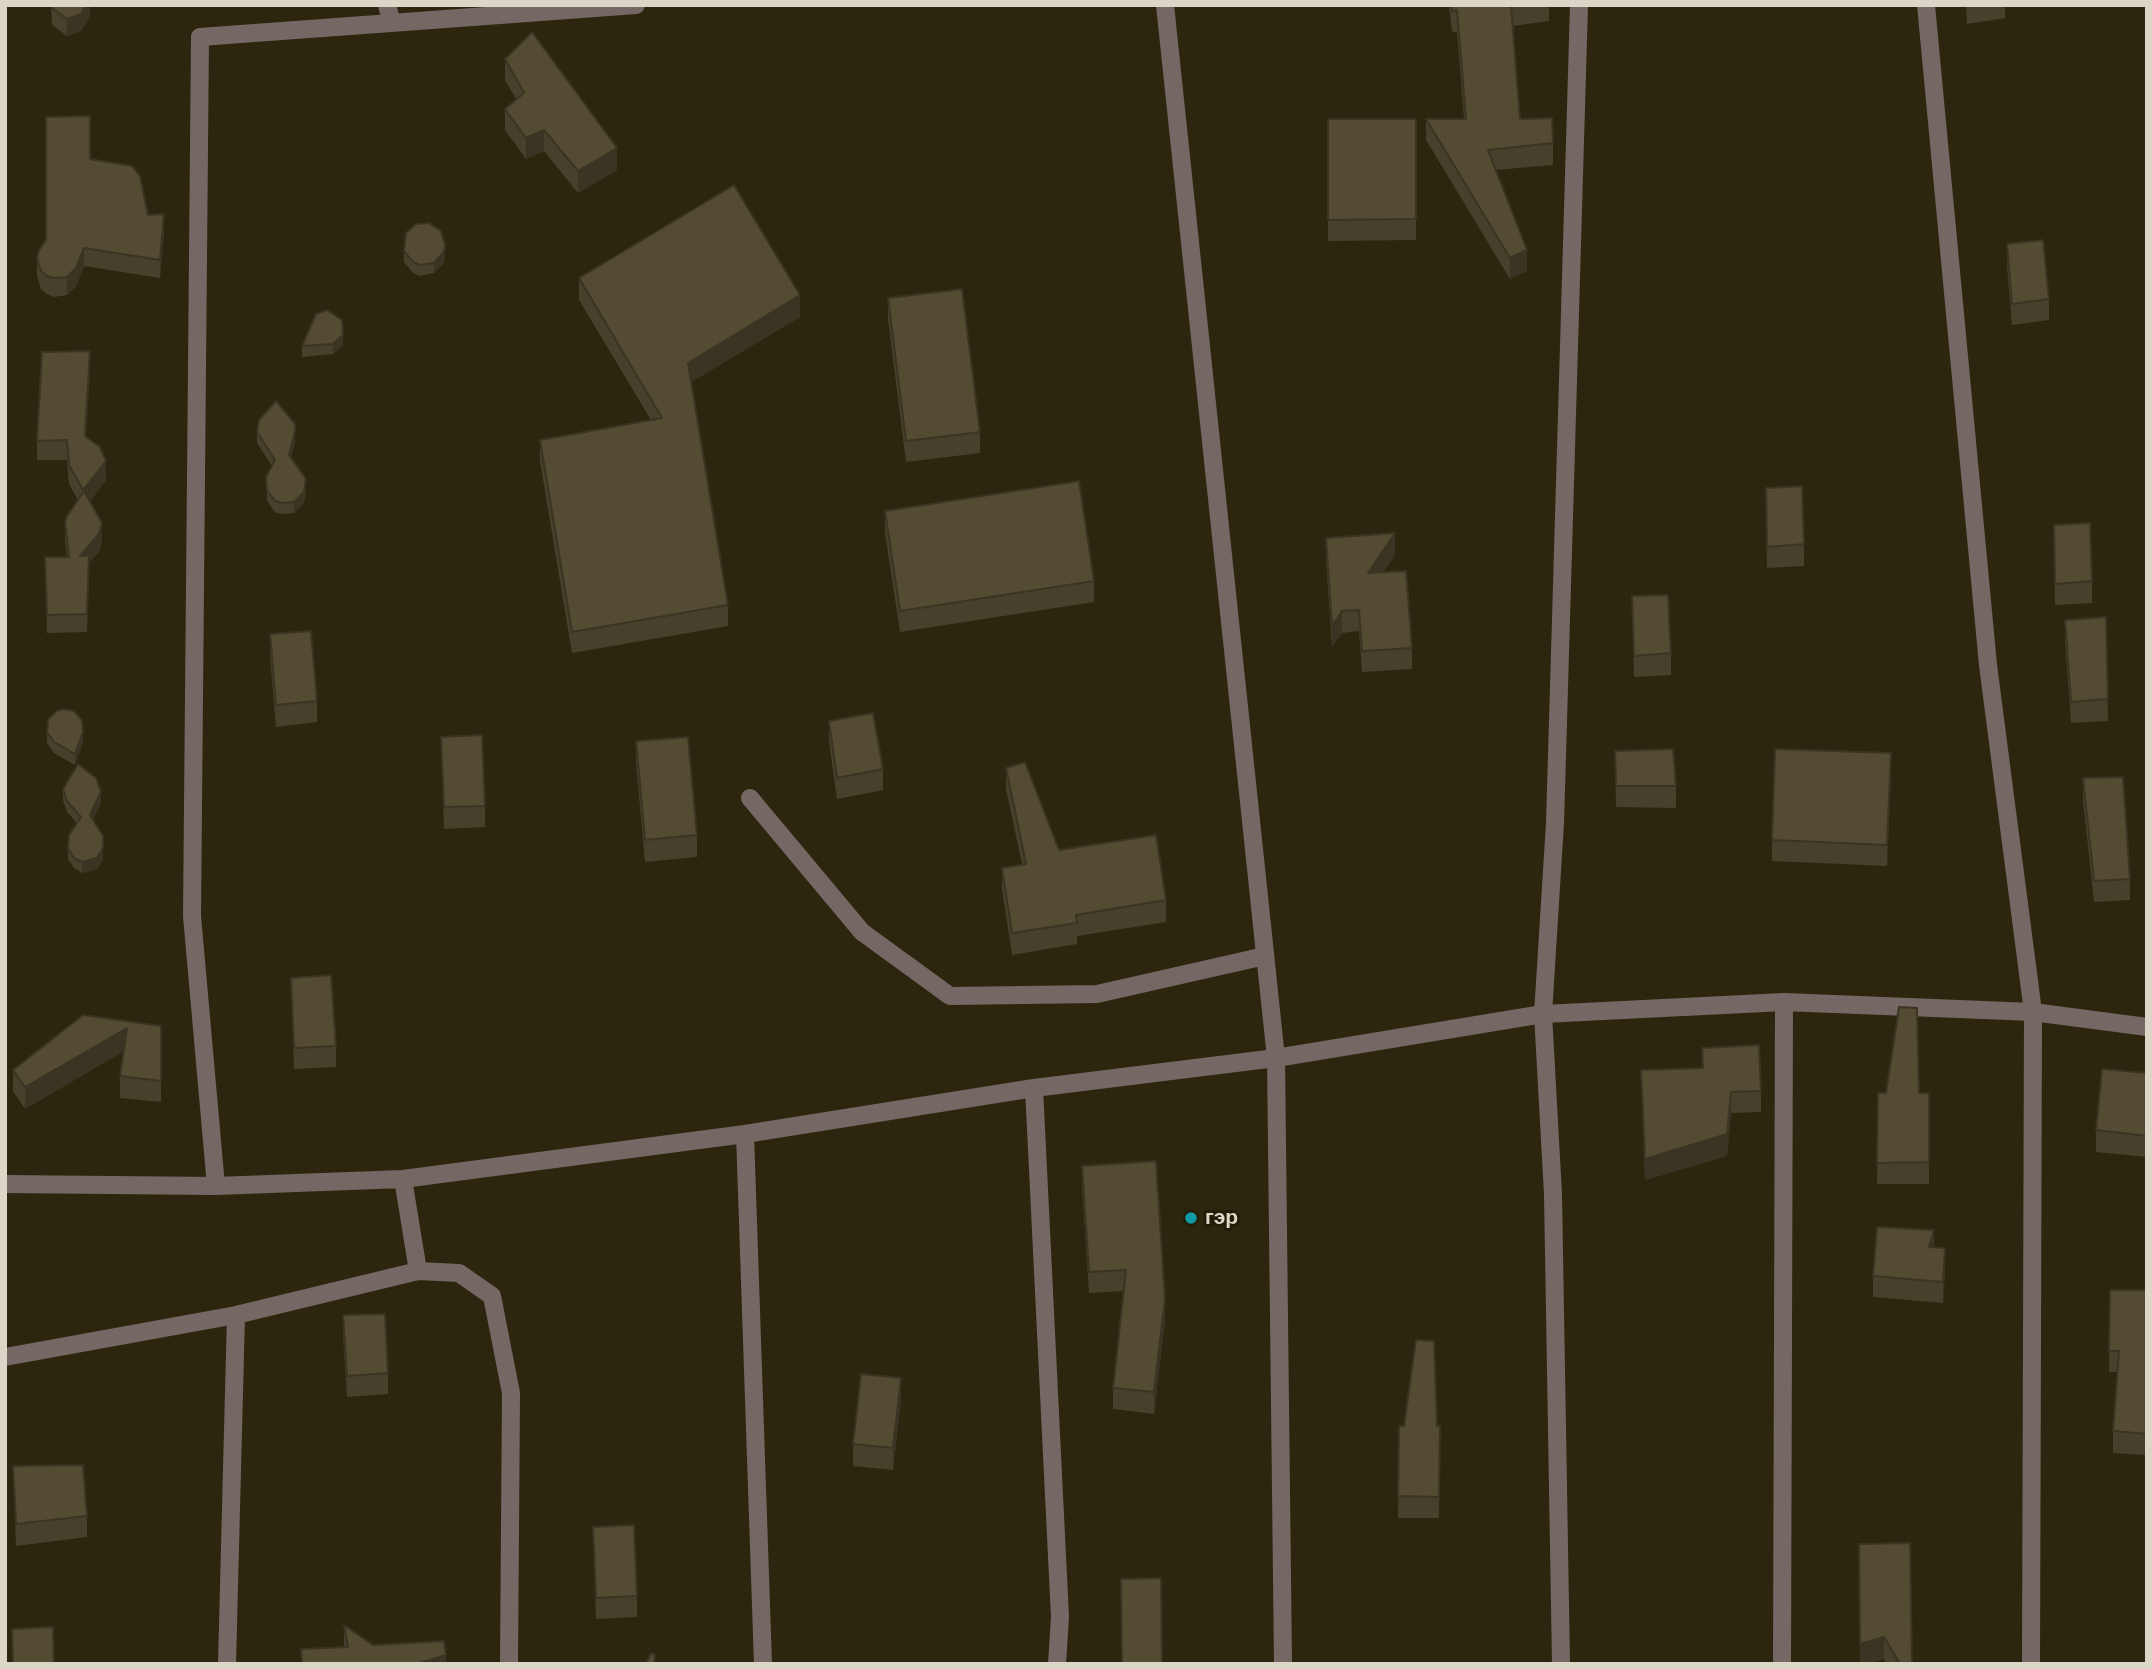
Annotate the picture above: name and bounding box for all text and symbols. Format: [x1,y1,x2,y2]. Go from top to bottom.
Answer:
place label: гэр [1205,1205,1238,1231]
marker: гэр [1183,1210,1199,1226]

